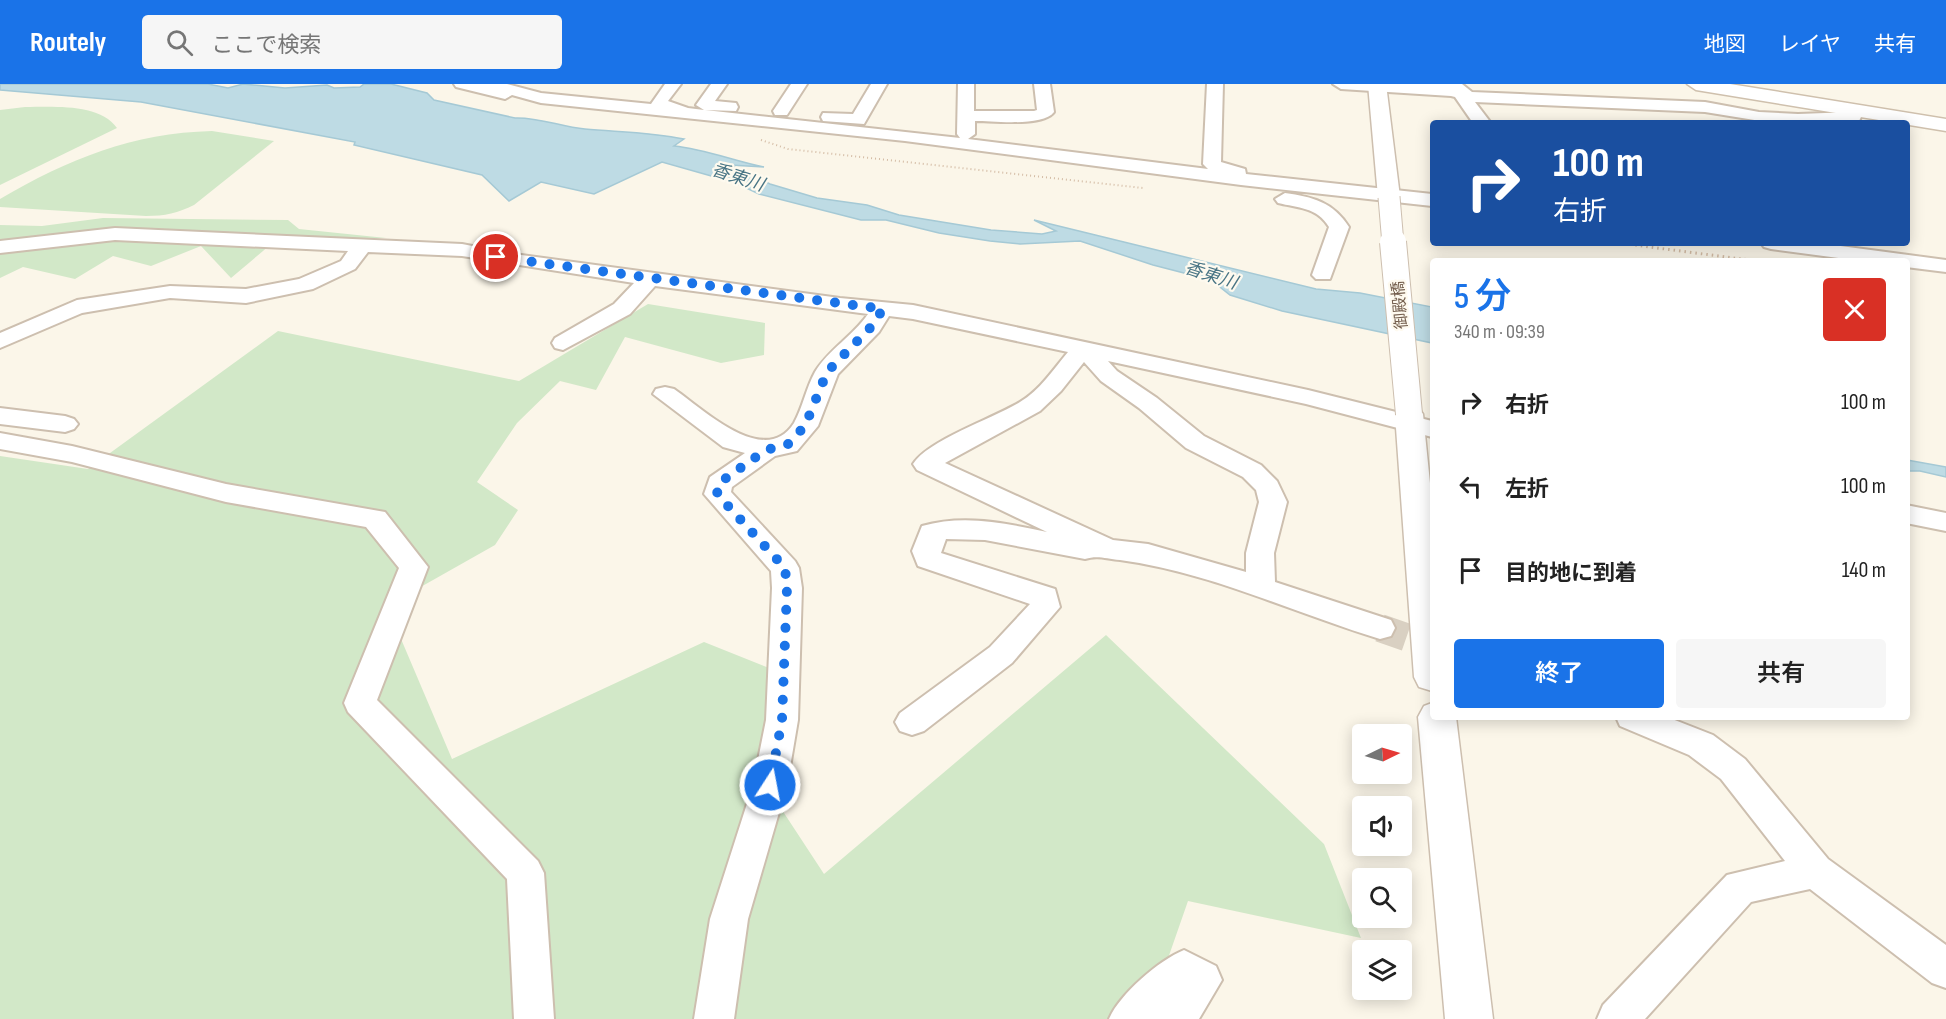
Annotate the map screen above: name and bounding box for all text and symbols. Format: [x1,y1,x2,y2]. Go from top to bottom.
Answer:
search box [142,15,562,69]
text: Routely [30,26,106,59]
icon: search [163,26,196,59]
text: ここで検索 [211,32,321,59]
text: 地図 [1704,32,1746,57]
text: レイヤ [1779,32,1841,57]
text: 共有 [1874,32,1916,57]
text: 100 m [1553,138,1644,189]
icon: right [1454,144,1532,222]
water label: 香東川 [709,159,769,196]
text: 右折 [1553,196,1607,228]
pin [470,231,521,282]
icon: arrive [479,240,512,273]
water label: 香東川 [1182,257,1242,294]
text: 5 分 [1454,276,1511,319]
button: close [1823,278,1886,341]
street label: 御殿橋 [1389,280,1412,330]
text: 340 m · 09:39 [1454,320,1545,344]
icon: right [1454,386,1487,419]
text: 100 m [1841,389,1886,416]
text: 右折 [1505,392,1549,419]
icon: left [1454,470,1487,503]
text: 100 m [1841,473,1886,500]
text: 左折 [1505,476,1549,503]
icon: arrive [1454,554,1487,587]
text: 140 m [1842,557,1886,584]
text: 目的地に到着 [1505,560,1637,587]
button: 終了 [1454,639,1664,708]
button: 共有 [1676,639,1886,708]
north arrow [1352,724,1412,784]
map controls [1352,724,1412,1000]
position arrow [738,753,802,817]
button: sound [1352,796,1412,856]
button: search [1352,868,1412,928]
button: layers [1352,940,1412,1000]

